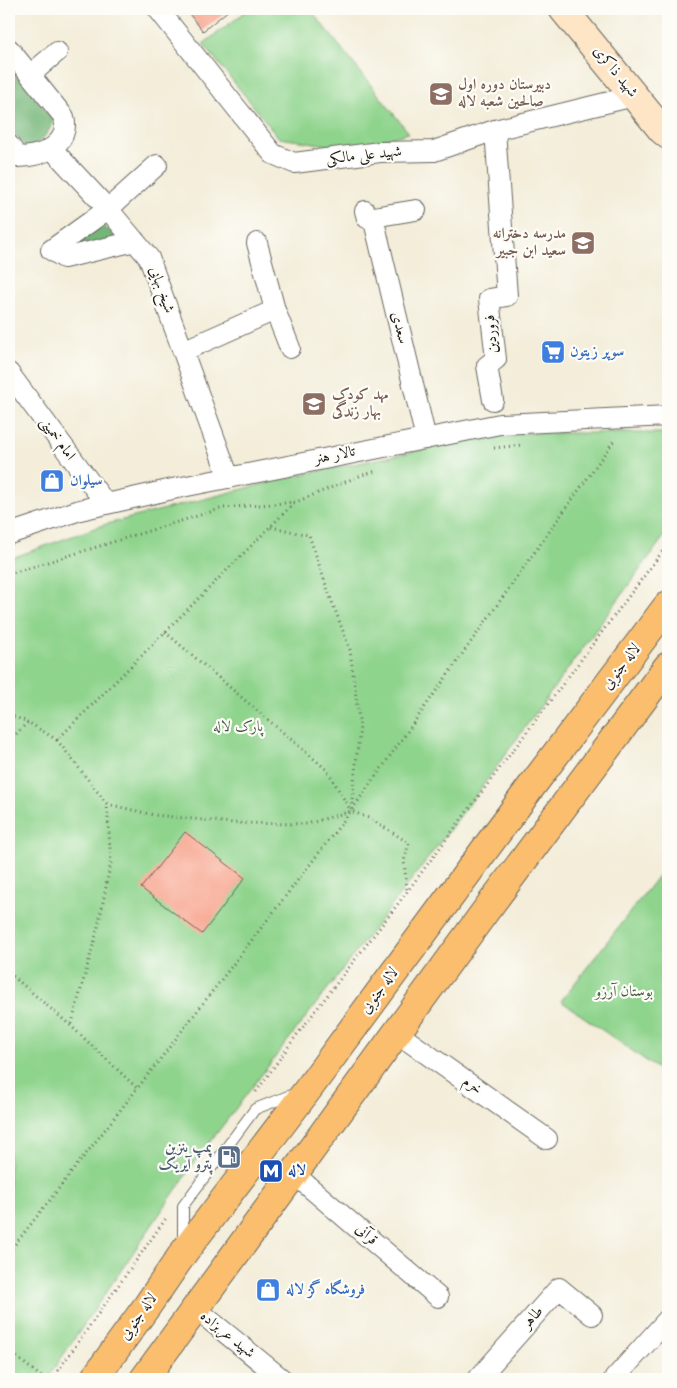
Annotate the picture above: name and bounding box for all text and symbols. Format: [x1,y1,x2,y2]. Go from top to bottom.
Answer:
street label: شهید ذاکری [589,42,642,101]
place label: دبیرستان دوره اول صالحین شعبه لاله [458,77,551,110]
school or university icon: دبیرستان دوره اول صالحین شعبه لاله [428,81,454,107]
street label: شهید علی مالکی [325,144,403,169]
place label: مدرسه دخترانه سعید ابن جبیر [493,226,566,259]
school or university icon: مدرسه دخترانه سعید ابن جبیر [570,230,596,256]
street label: شیخ بهایی [141,265,176,317]
street label: سعدی [388,310,410,346]
street label: فروردین [483,314,502,354]
supermarket icon: سوپر زیتون [540,339,566,365]
place label: سوپر زیتون [570,345,624,361]
place label: مهد کودک بهار زندگی [331,387,388,421]
school or university icon: مهد کودک بهار زندگی [301,391,327,417]
street label: امام خمینی [33,415,77,466]
street label: تالار هنر [311,444,357,468]
shop icon: سیلوان [39,468,65,494]
place label: سیلوان [70,473,103,490]
street label: لاله جنوبی [600,641,646,694]
park label: پارک لاله [213,719,264,737]
street label: لاله جنوبی [358,965,403,1018]
park label: بوستان آرزو [593,982,653,1000]
street label: خرم [457,1074,484,1101]
place label: پمپ بنزین پترو آیریک [159,1141,213,1175]
fuel station icon: پمپ بنزین پترو آیریک [216,1144,242,1170]
metro station icon: لاله [258,1158,284,1184]
place label: لاله [288,1163,306,1179]
street label: قرآنی [351,1219,382,1249]
shop icon: فروشگاه گز لاله [255,1277,281,1303]
place label: فروشگاه گز لاله [286,1279,365,1299]
street label: لاله جنوبی [118,1291,162,1344]
street label: طاهر [518,1304,547,1334]
street label: شهید عربزاده [196,1309,257,1363]

